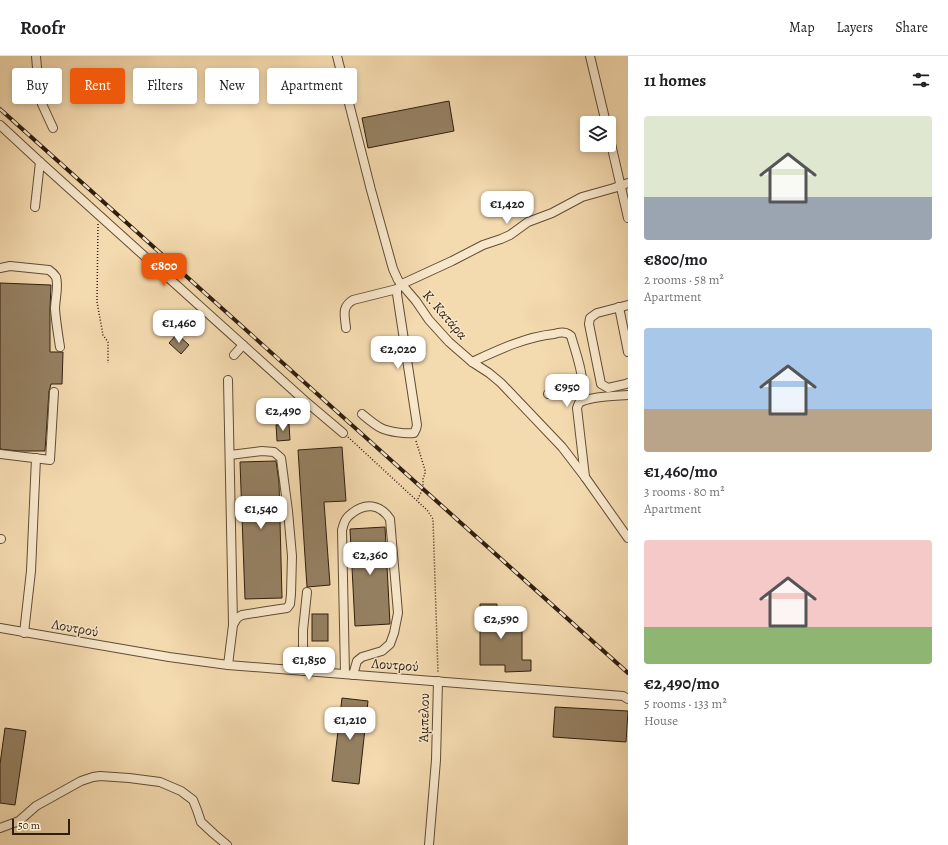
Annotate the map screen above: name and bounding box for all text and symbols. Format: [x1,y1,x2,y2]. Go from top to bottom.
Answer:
text: Roofr [20,15,66,41]
text: Map [789,18,815,37]
text: Layers [837,18,873,37]
text: Share [895,18,928,37]
chip: Buy [12,68,62,104]
chip: Rent [70,68,125,104]
chip: Filters [133,68,197,104]
chip: New [205,68,259,104]
chip: Apartment [267,68,357,104]
text: 11 homes [644,69,706,92]
icon: filters [910,69,932,91]
map controls [580,116,616,152]
button: layers [580,116,616,152]
icon: home [752,142,824,214]
pin: €1,420 [474,191,540,225]
text: €1,420 [490,195,524,212]
text: €800/mo [644,248,708,271]
pin: €800 [140,253,188,287]
text: €800 [151,257,177,274]
text: 2 rooms · 58 m² [644,271,724,288]
street label: Κ. Κατάρα [418,286,472,344]
text: Apartment [644,288,702,305]
pin: €1,460 [146,310,212,344]
text: €1,460 [162,314,196,331]
pin: €2,020 [365,336,431,370]
text: €2,020 [380,340,416,357]
icon: home [752,354,824,426]
pin: €950 [543,374,591,408]
text: €950 [554,378,580,395]
pin: €2,490 [250,398,316,432]
text: €2,490 [265,402,301,419]
text: €1,460/mo [644,460,718,483]
text: 3 rooms · 80 m² [644,483,724,500]
pin: €1,540 [228,496,294,530]
text: €1,540 [244,500,278,517]
text: Apartment [644,500,702,517]
pin: €2,360 [337,542,403,576]
text: €2,360 [352,546,388,563]
icon: home [752,566,824,638]
pin: €2,590 [468,606,534,640]
text: €2,590 [483,610,519,627]
street label: Λουτρού [49,614,100,641]
pin: €1,850 [276,647,342,681]
text: €1,850 [292,651,326,668]
street label: Λουτρού [370,654,419,676]
text: €2,490/mo [644,672,720,695]
street label: Άμπελου [414,693,434,743]
text: 5 rooms · 133 m² [644,695,727,712]
pin: €1,210 [317,707,383,741]
text: €1,210 [333,711,367,728]
text: House [644,712,678,729]
scale bar [12,817,70,836]
text: 50 m [18,818,40,833]

